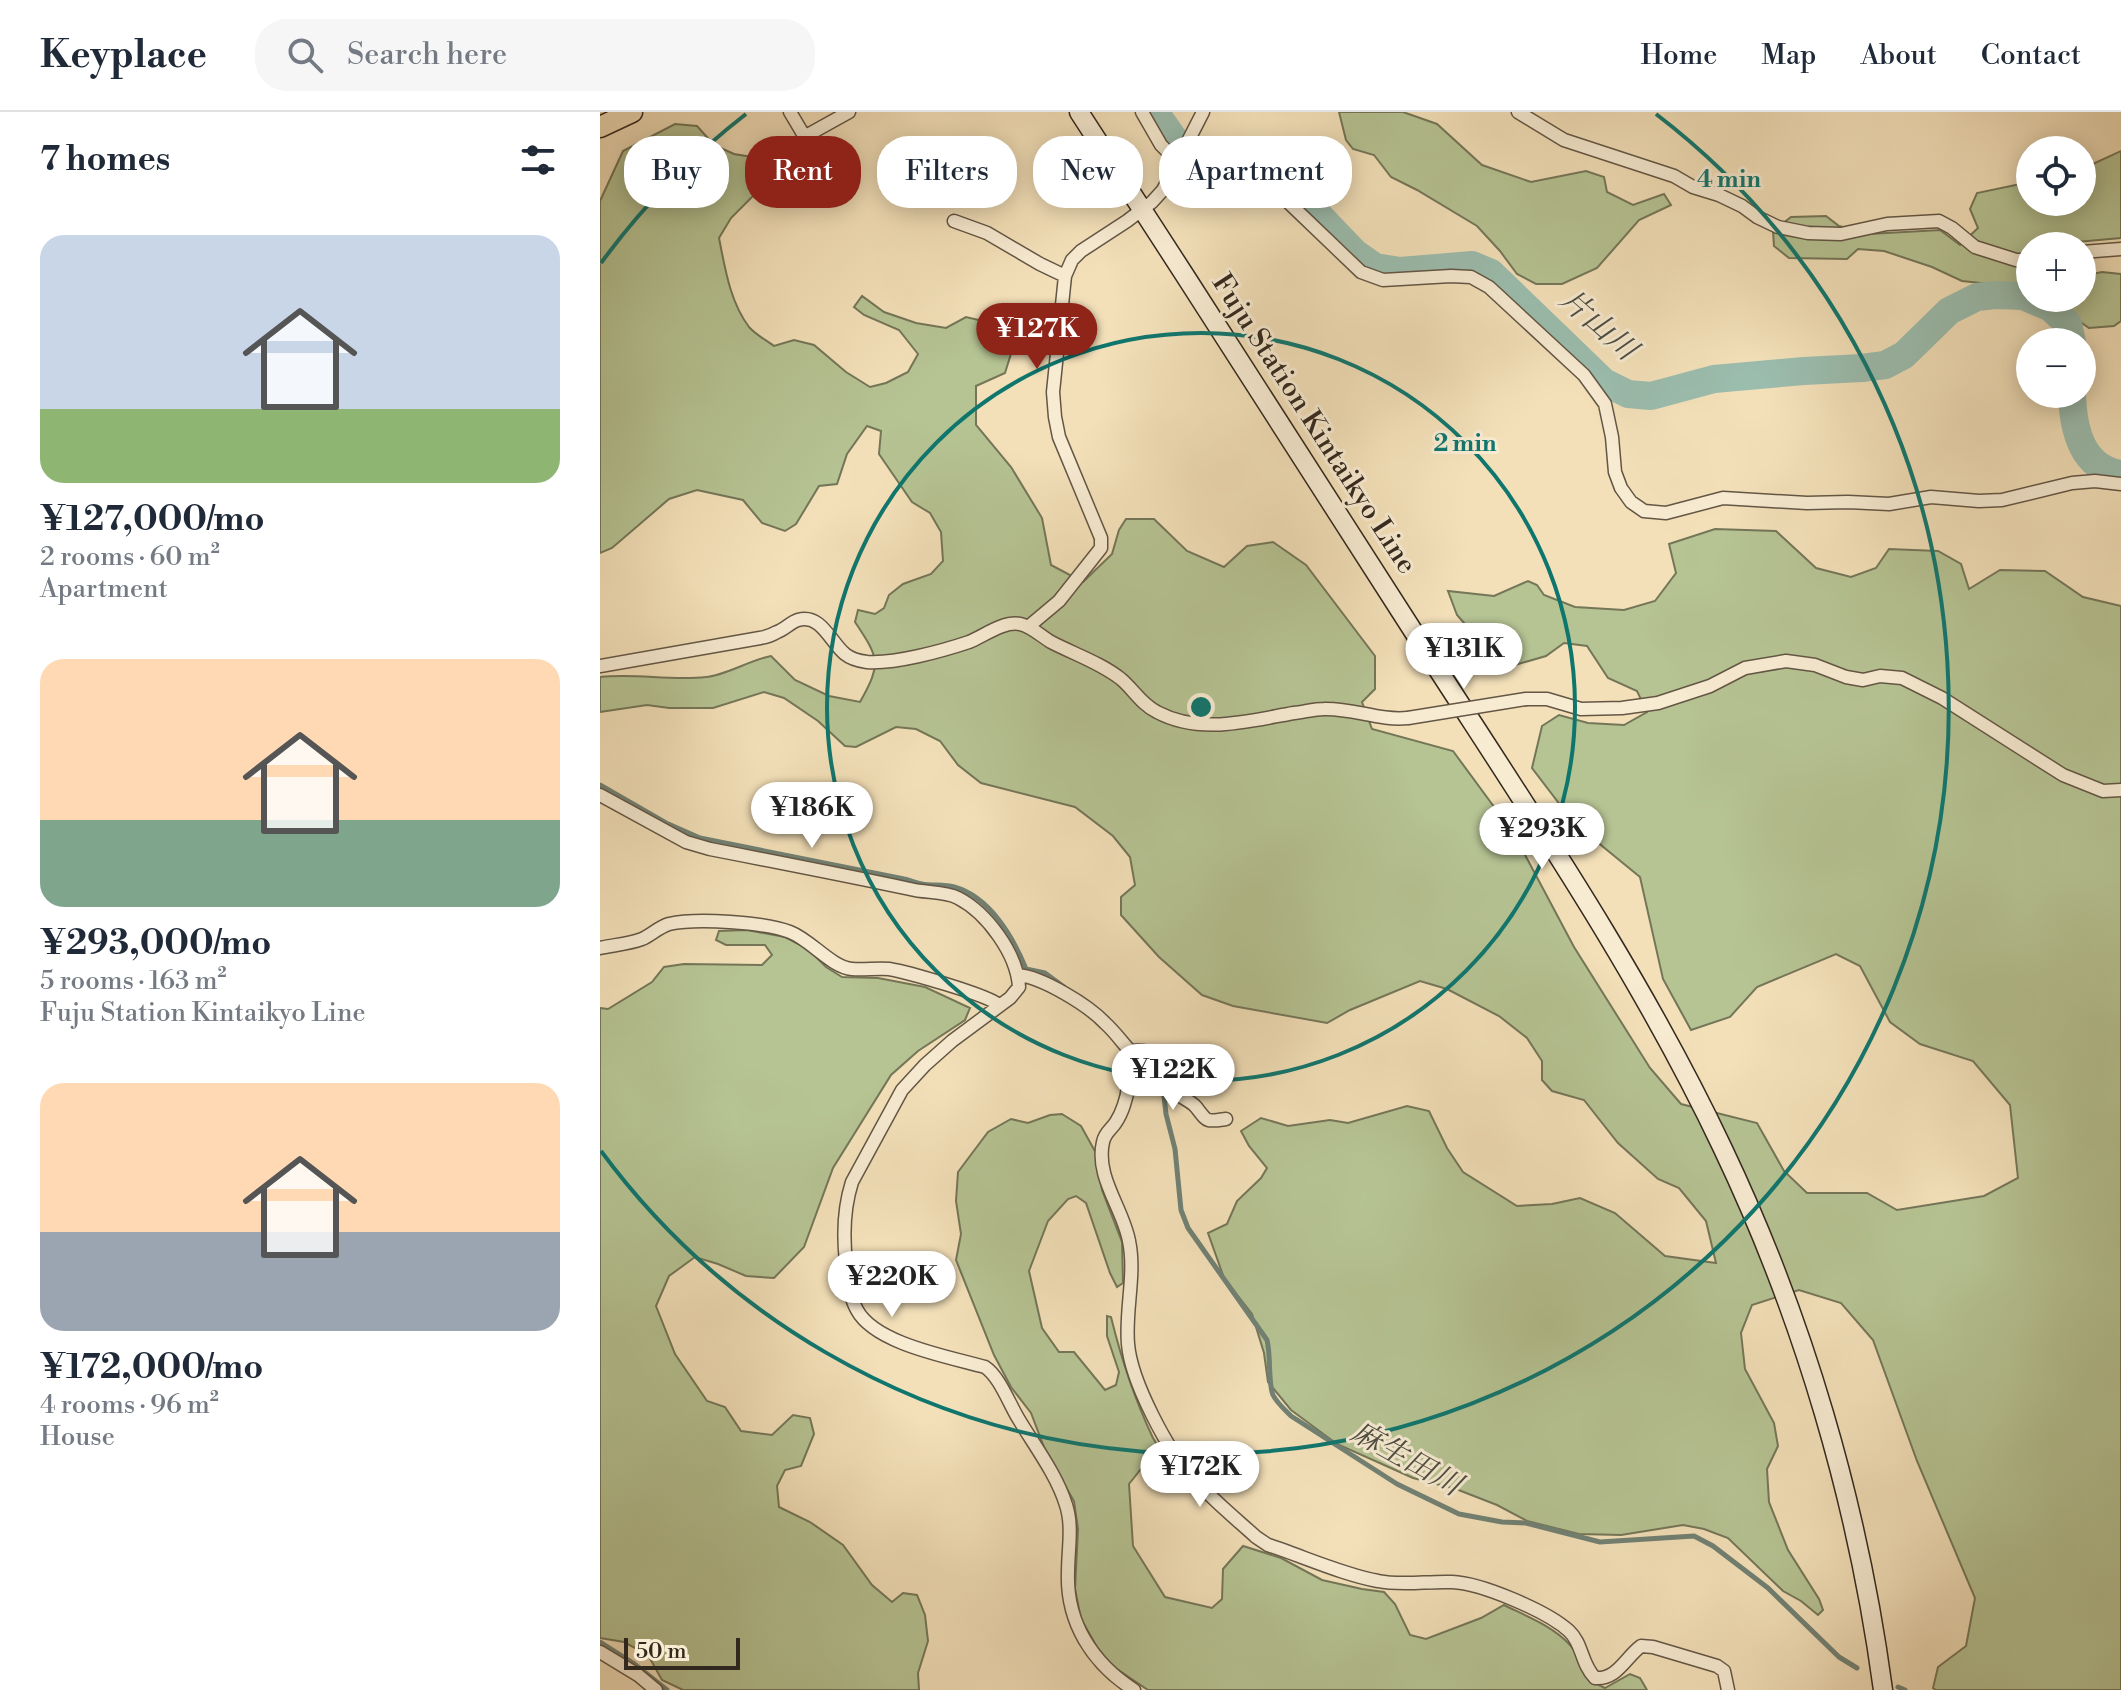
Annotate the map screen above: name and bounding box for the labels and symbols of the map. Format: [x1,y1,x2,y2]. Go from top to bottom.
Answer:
text: 4 min [1697,165,1761,195]
street label: Fuju Station Kintaikyo Line [1204,267,1424,581]
water label: 片山川 [1552,281,1647,371]
pin: ¥127K [981,303,1093,371]
text: 2 min [1433,429,1497,459]
pin: ¥131K [1408,623,1520,691]
centre of rings [1187,693,1215,721]
pin: ¥186K [756,782,868,850]
pin: ¥293K [1486,803,1598,871]
pin: ¥122K [1117,1044,1229,1112]
pin: ¥220K [836,1251,948,1319]
water label: 麻生田川 [1344,1413,1470,1506]
pin: ¥172K [1144,1441,1256,1509]
scale bar [624,1634,740,1670]

